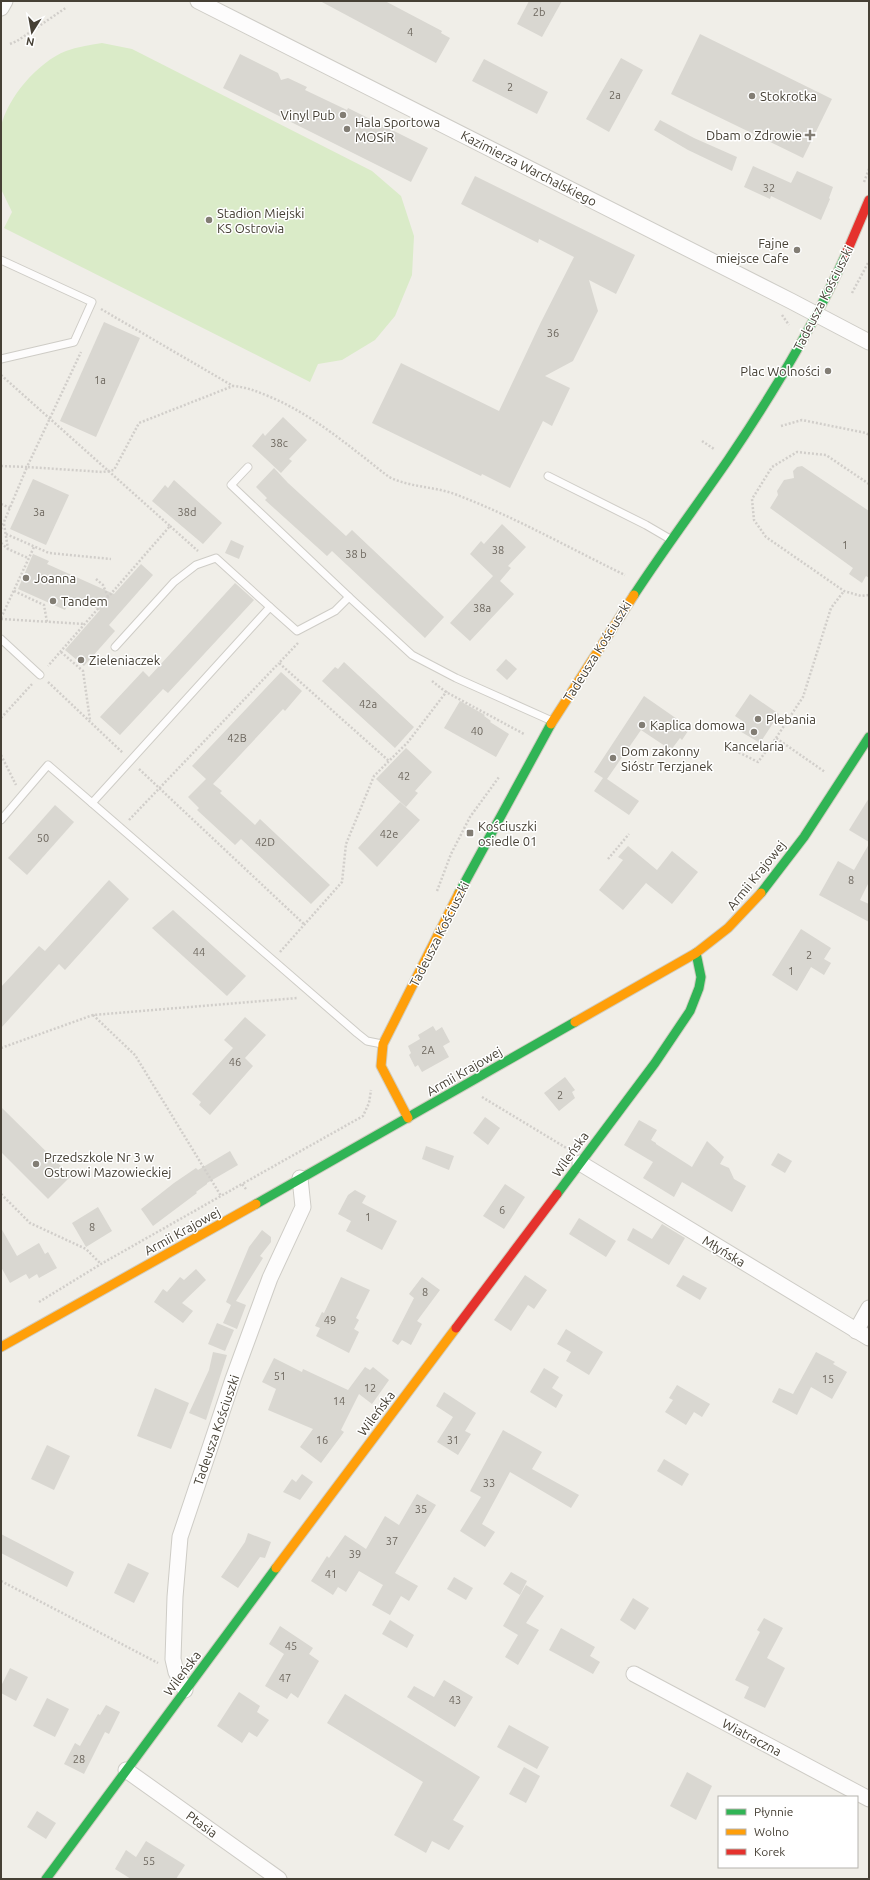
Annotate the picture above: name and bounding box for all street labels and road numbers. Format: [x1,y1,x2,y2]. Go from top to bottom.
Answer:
street label: Kazimierza Warchalskiego [459,128,599,208]
street label: Tadeusza Kościuszki [790,243,856,353]
street label: Tadeusza Kościuszki [560,598,634,704]
street label: Armii Krajowej [724,838,788,912]
street label: Tadeusza Kościuszki [406,879,472,989]
street label: Armii Krajowej [424,1044,504,1098]
street label: Wileńska [549,1129,591,1179]
street label: Armii Krajowej [142,1204,222,1258]
street label: Młyńska [700,1233,748,1269]
street label: Tadeusza Kościuszki [191,1373,241,1487]
street label: Wileńska [355,1388,397,1438]
street label: Wileńska [161,1648,203,1698]
street label: Wiatraczna [720,1716,784,1758]
street label: Ptasia [184,1808,220,1840]

